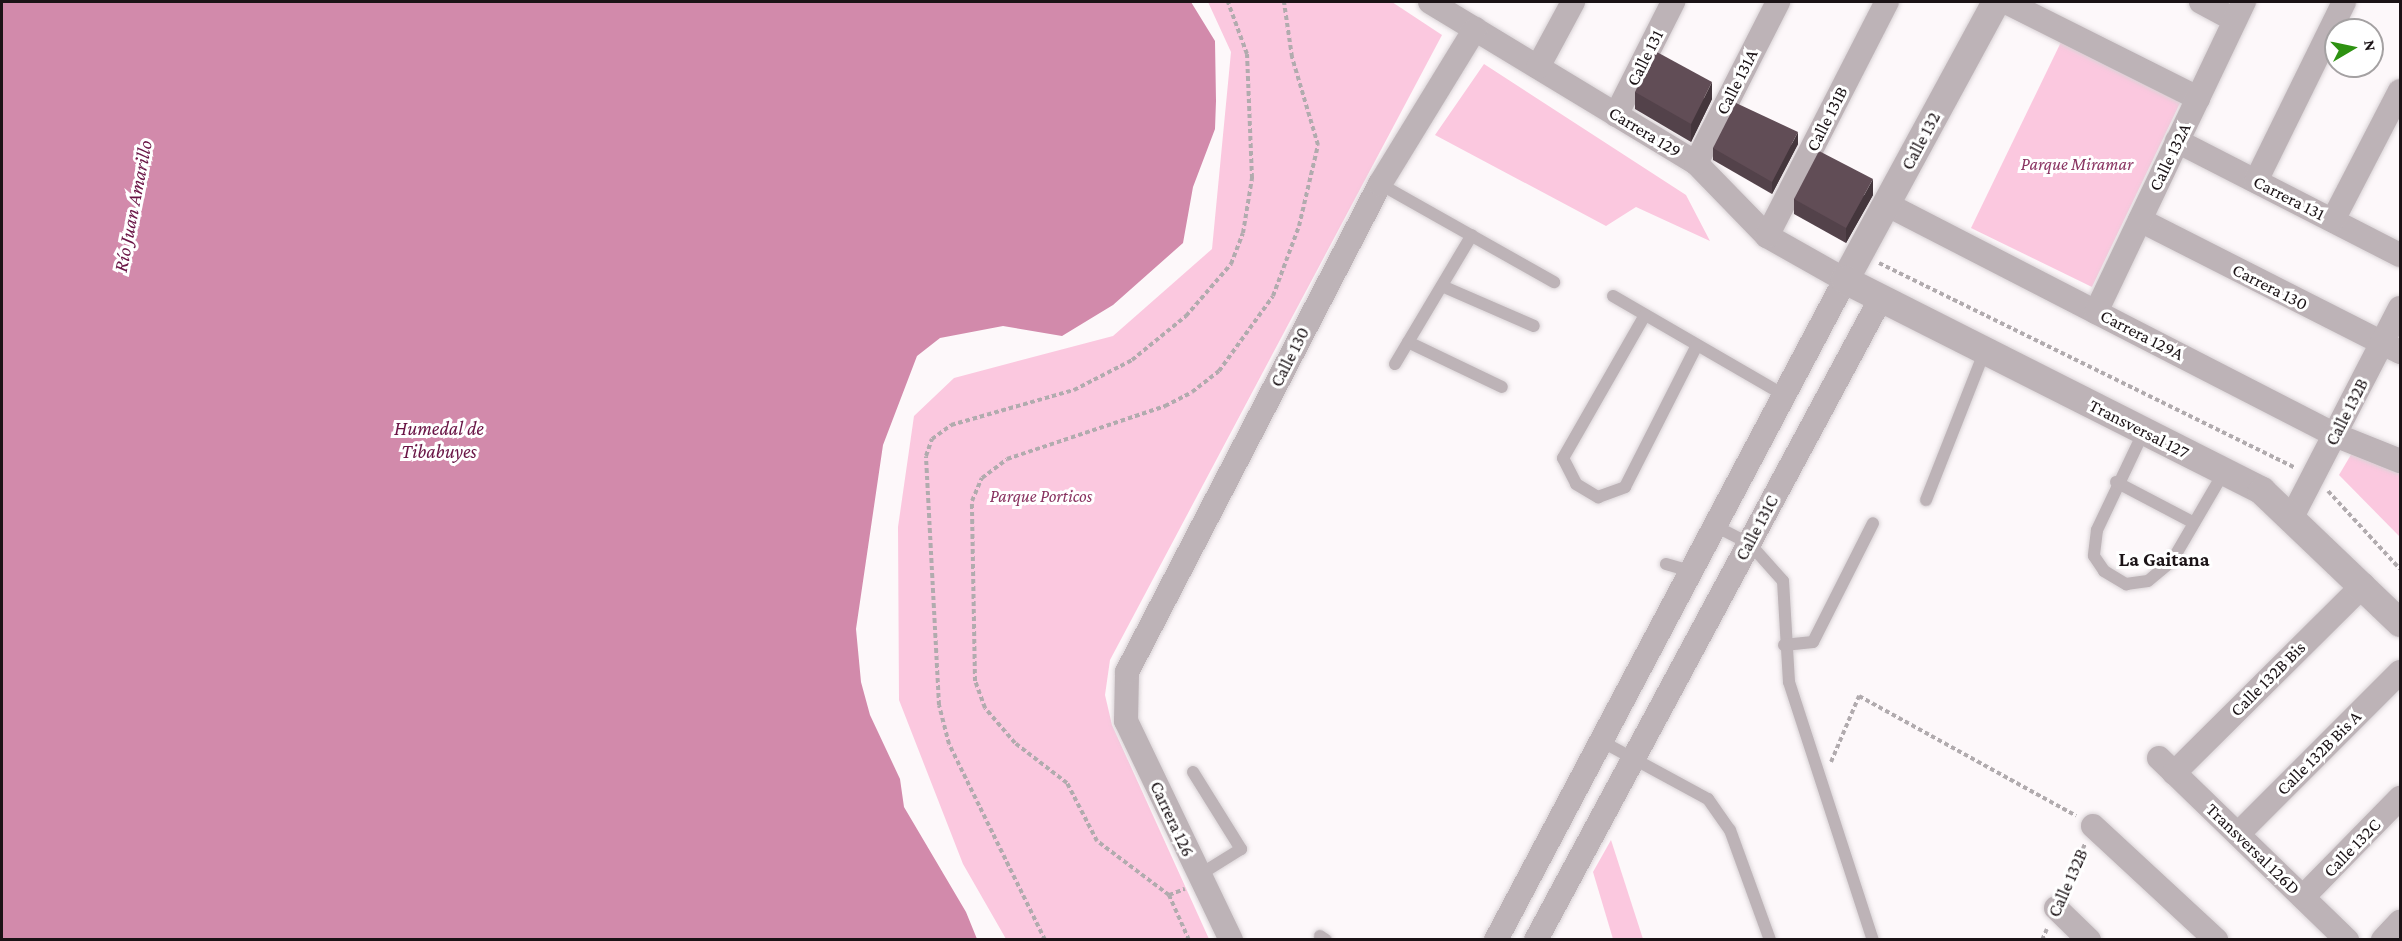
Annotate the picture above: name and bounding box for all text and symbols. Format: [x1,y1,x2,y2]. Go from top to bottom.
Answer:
north arrow [2324,18,2384,78]
street label: Calle 131 [1622,26,1668,90]
text: N [2361,39,2380,52]
street label: Calle 131A [1711,46,1763,118]
street label: Calle 131B [1802,83,1852,155]
street label: Carrera 129 [1605,102,1685,162]
street label: Calle 132 [1897,108,1945,174]
street label: Calle 132A [2144,120,2196,194]
water label: Río Juan Amarillo [108,138,158,274]
park label: Parque Miramar [2021,153,2133,175]
street label: Carrera 131 [2250,171,2328,225]
street label: Carrera 130 [2229,259,2311,315]
street label: Carrera 129A [2097,305,2187,365]
street label: Calle 130 [1266,323,1314,391]
street label: Calle 132B [2321,375,2373,449]
street label: Transversal 127 [2085,395,2193,463]
water label: Humedal de Tibabuyes [394,416,484,463]
park label: Parque Porticos [990,485,1092,507]
street label: Calle 131C [1731,492,1783,564]
district label: La Gaitana [2119,547,2209,571]
street label: Calle 132B Bis [2226,637,2310,721]
street label: Calle 132B Bis A [2272,706,2366,800]
street label: Carrera 126 [1145,778,1199,860]
street label: Transversal 126D [2202,799,2304,899]
street label: Calle 132C [2319,814,2385,882]
street label: Calle 132B [2043,846,2093,920]

